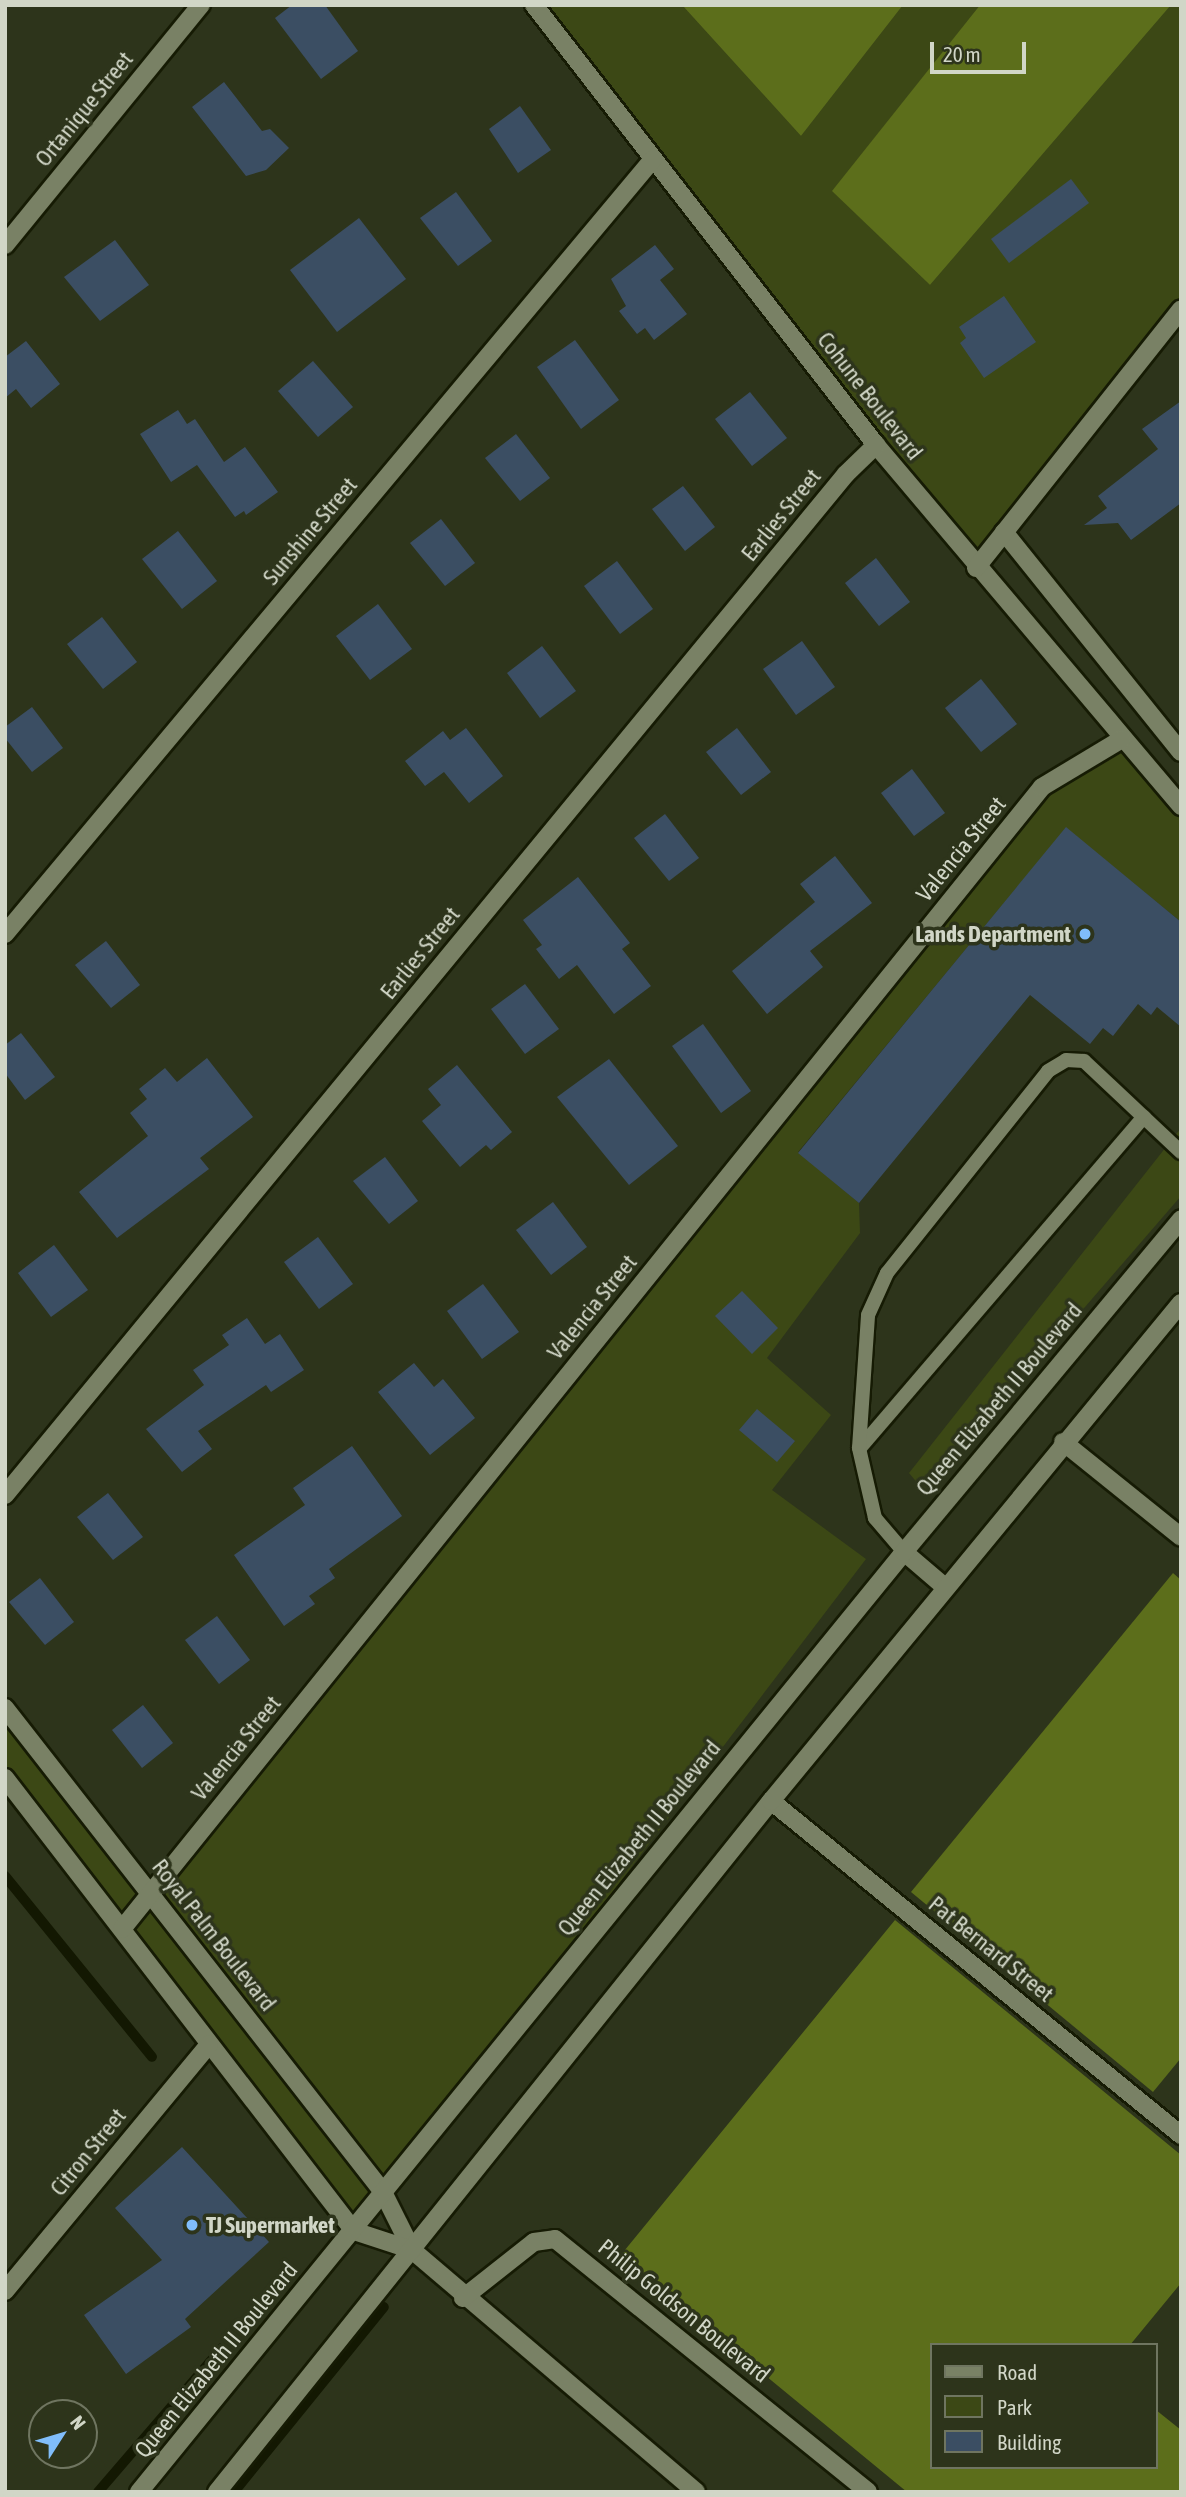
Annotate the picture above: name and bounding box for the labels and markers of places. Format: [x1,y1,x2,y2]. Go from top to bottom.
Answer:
place label: Lands Department [915,920,1071,948]
marker: Lands Department [1077,926,1093,942]
place label: TJ Supermarket [206,2211,335,2239]
marker: TJ Supermarket [184,2217,200,2233]

